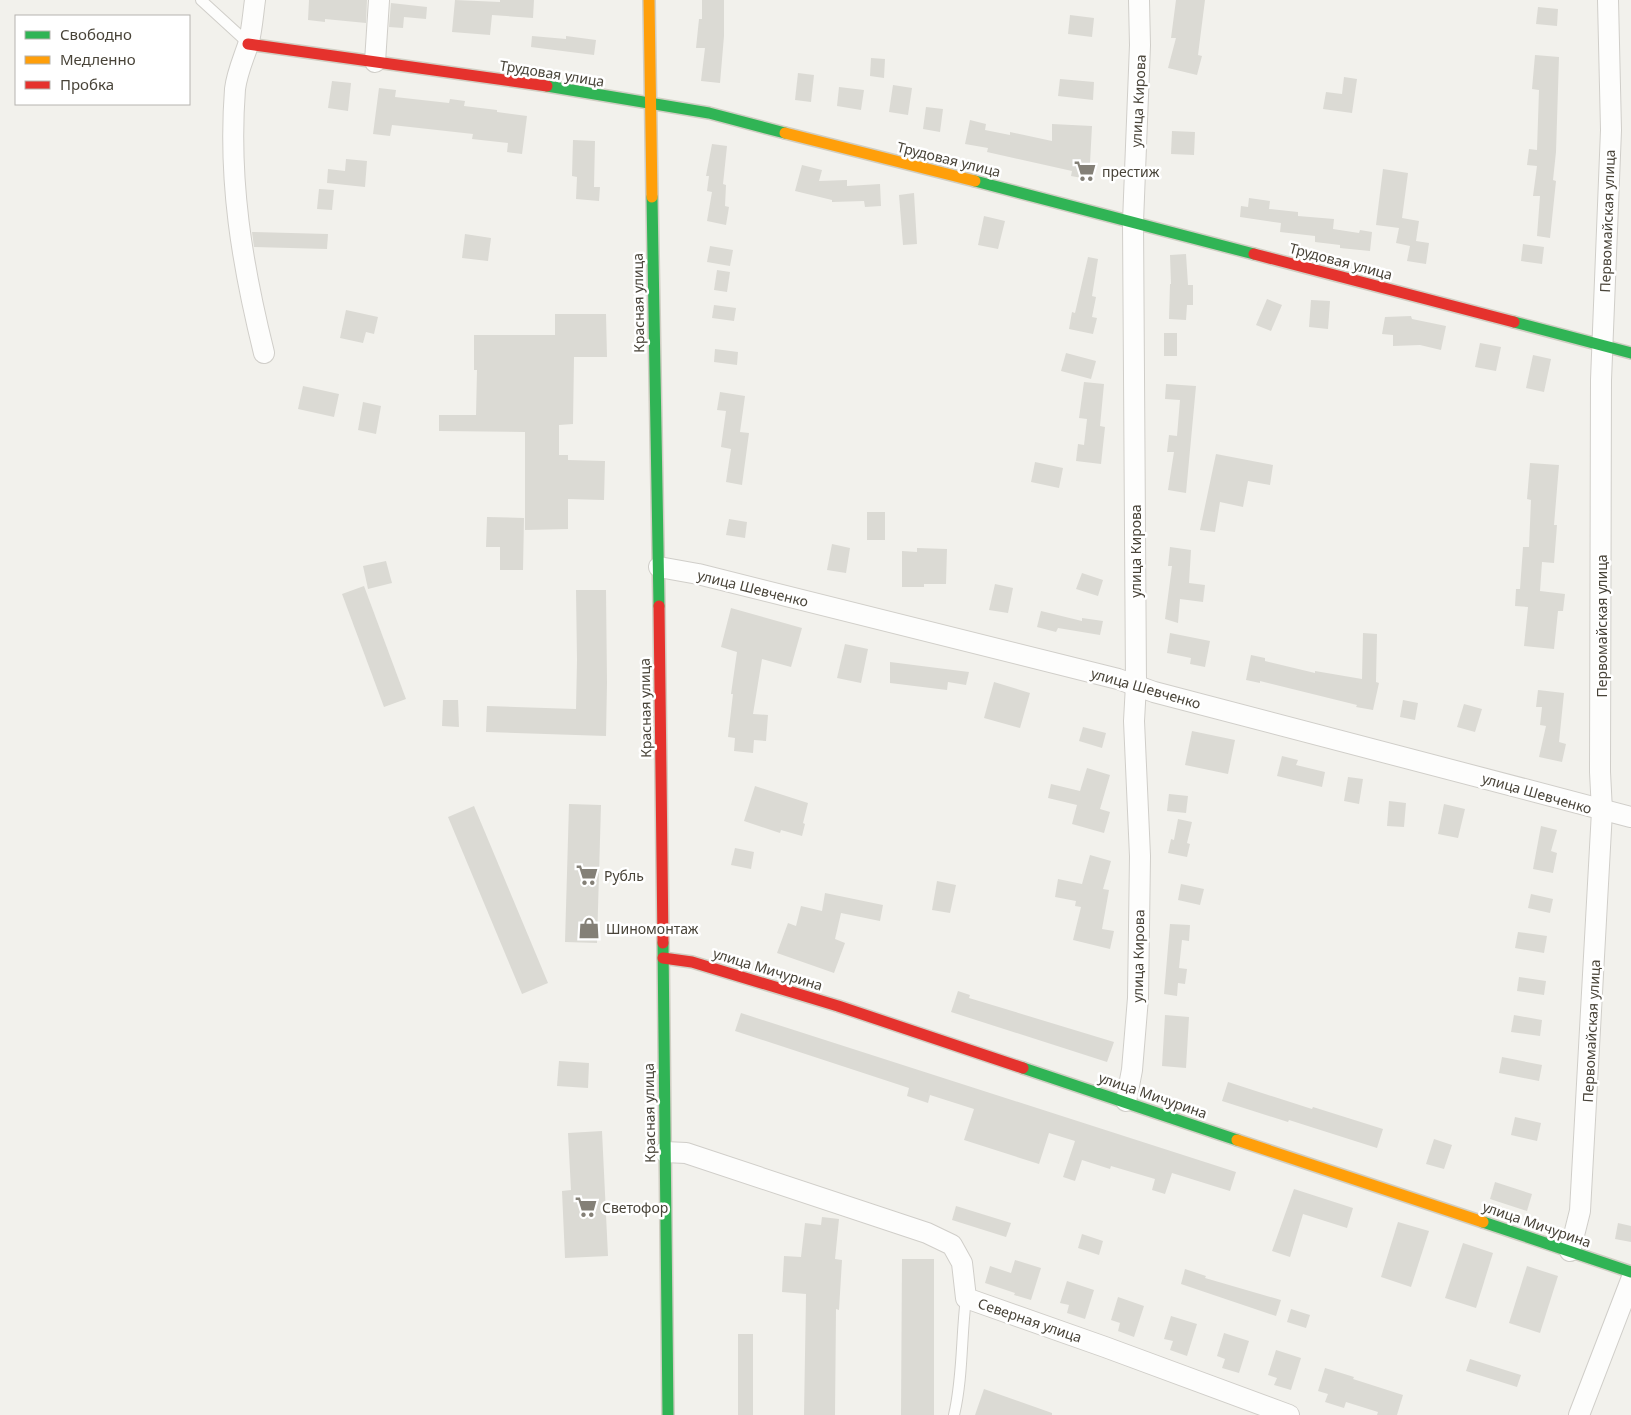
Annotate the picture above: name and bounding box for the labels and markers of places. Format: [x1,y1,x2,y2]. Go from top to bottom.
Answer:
supermarket icon: престиж [1072,158,1098,184]
place label: престиж [1102,162,1160,181]
supermarket icon: Рубль [574,862,600,888]
place label: Рубль [604,866,644,885]
shop icon: Шиномонтаж [576,915,602,941]
place label: Шиномонтаж [606,919,699,938]
supermarket icon: Светофор [573,1194,599,1220]
place label: Светофор [602,1198,668,1217]

